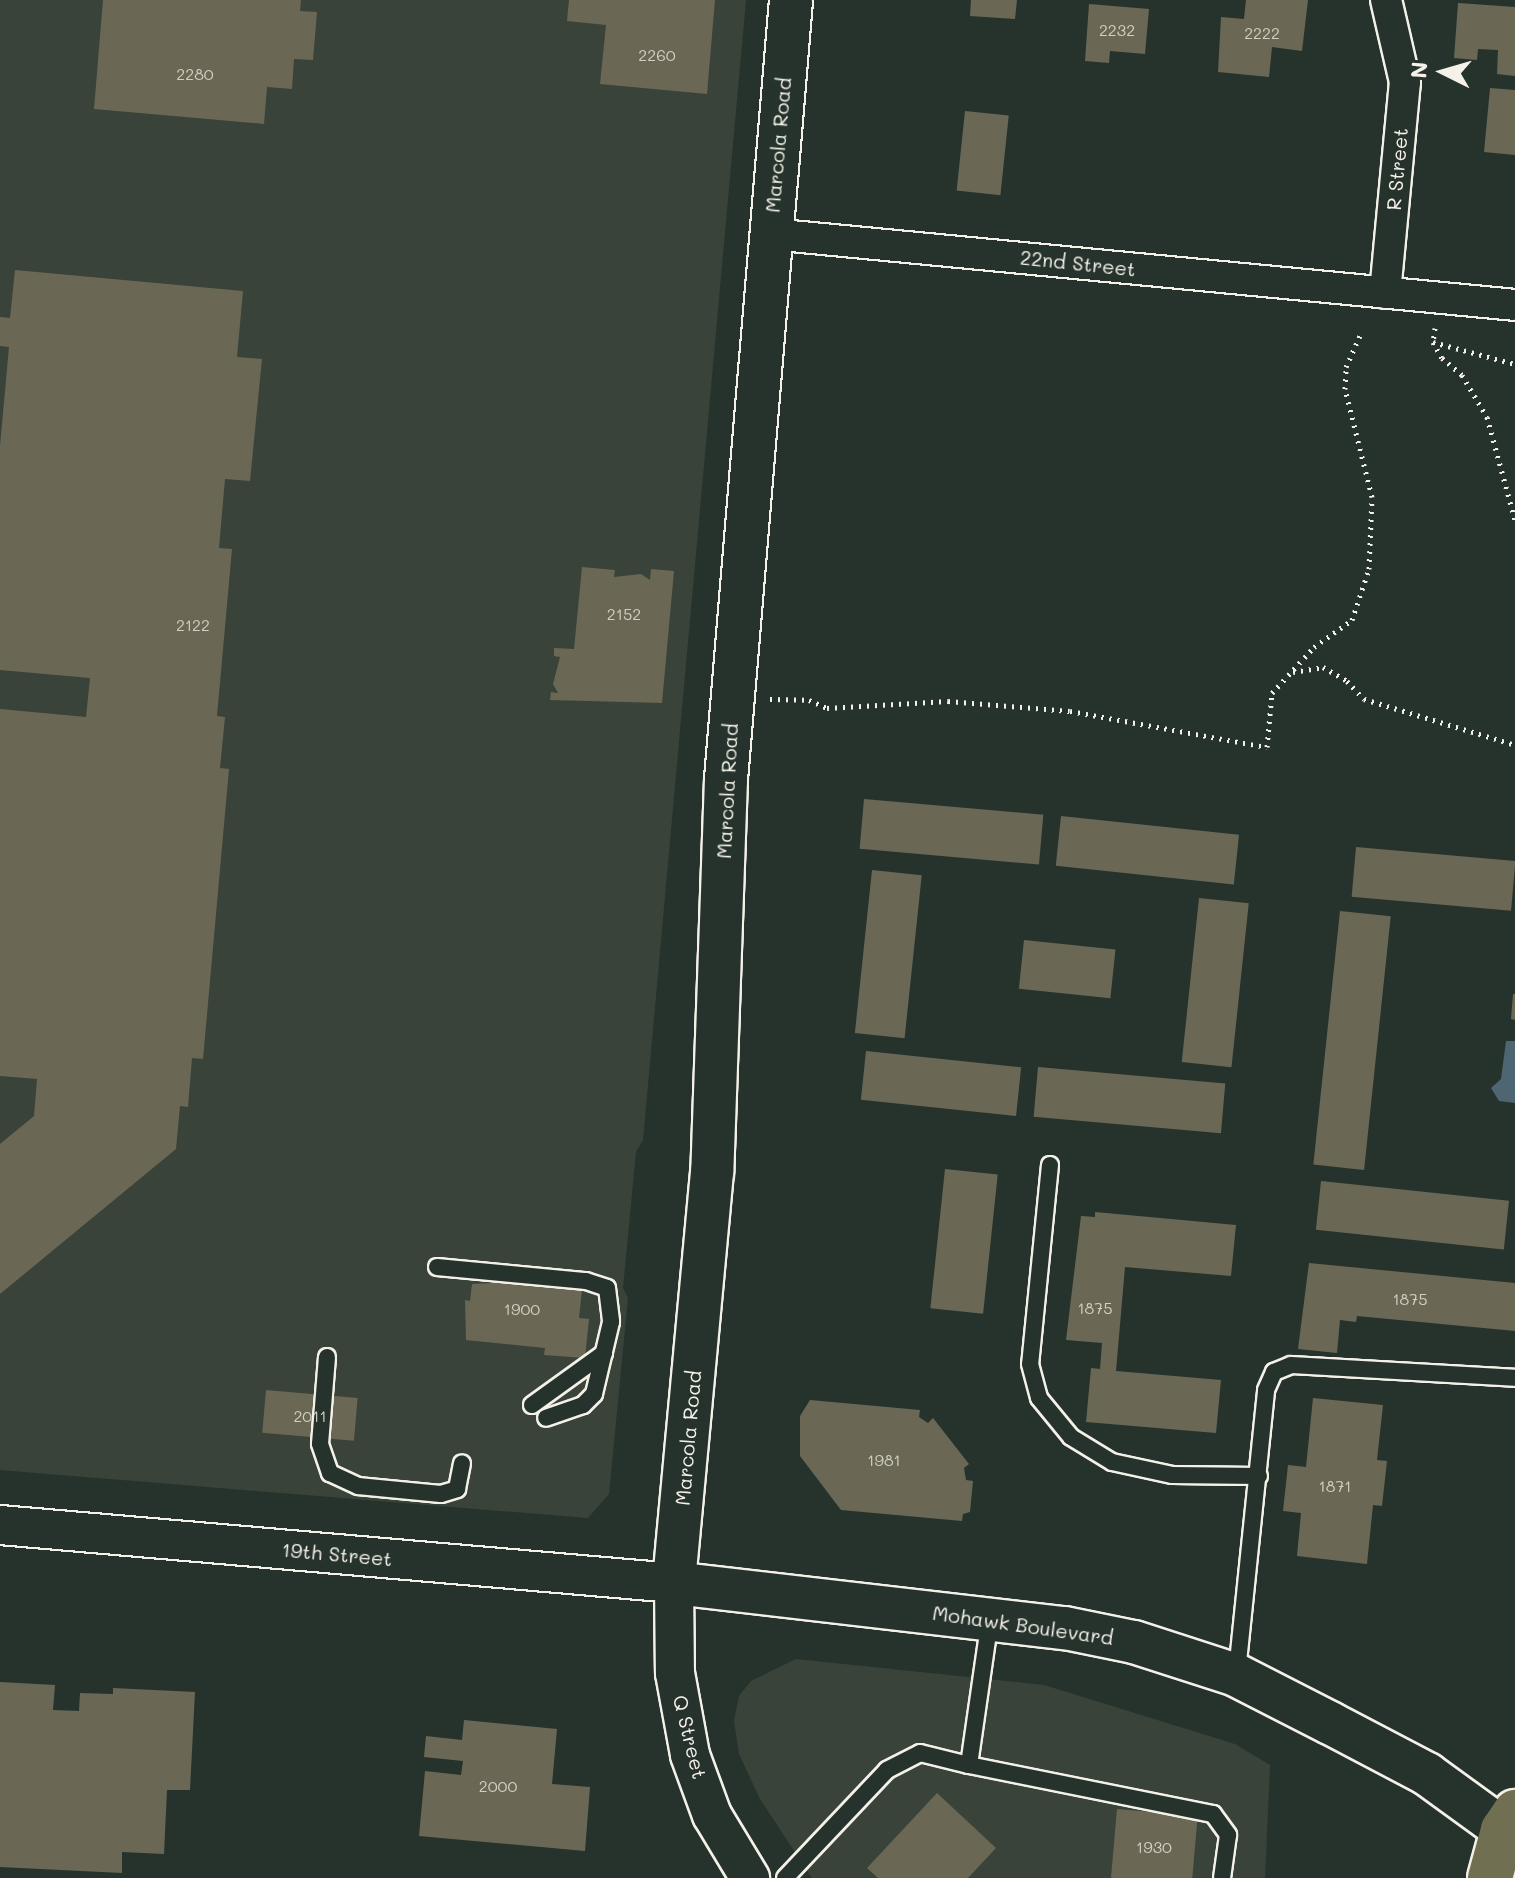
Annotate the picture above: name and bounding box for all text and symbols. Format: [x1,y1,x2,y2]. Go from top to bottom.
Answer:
house number: 2232 [1099,20,1135,40]
house number: 2222 [1244,23,1280,43]
north arrow [1403,32,1483,112]
house number: 2260 [638,45,676,65]
text: N [1403,60,1434,79]
house number: 2280 [176,64,214,84]
street label: Marcola Road [760,76,796,214]
street label: R Street [1381,127,1413,211]
street label: 22nd Street [1019,245,1137,281]
house number: 2152 [607,604,641,624]
house number: 2122 [176,615,210,635]
street label: Marcola Road [711,723,743,859]
house number: 1875 [1392,1289,1428,1309]
house number: 1875 [1077,1298,1113,1318]
house number: 1900 [504,1299,540,1319]
street label: Marcola Road [670,1369,706,1507]
house number: 2011 [293,1406,327,1426]
house number: 1981 [867,1450,901,1470]
house number: 1871 [1319,1476,1351,1496]
street label: 19th Street [281,1537,393,1571]
street label: Mohawk Boulevard [931,1600,1115,1650]
street label: Q Street [668,1693,712,1781]
house number: 2000 [479,1776,517,1796]
house number: 1930 [1136,1837,1172,1857]

